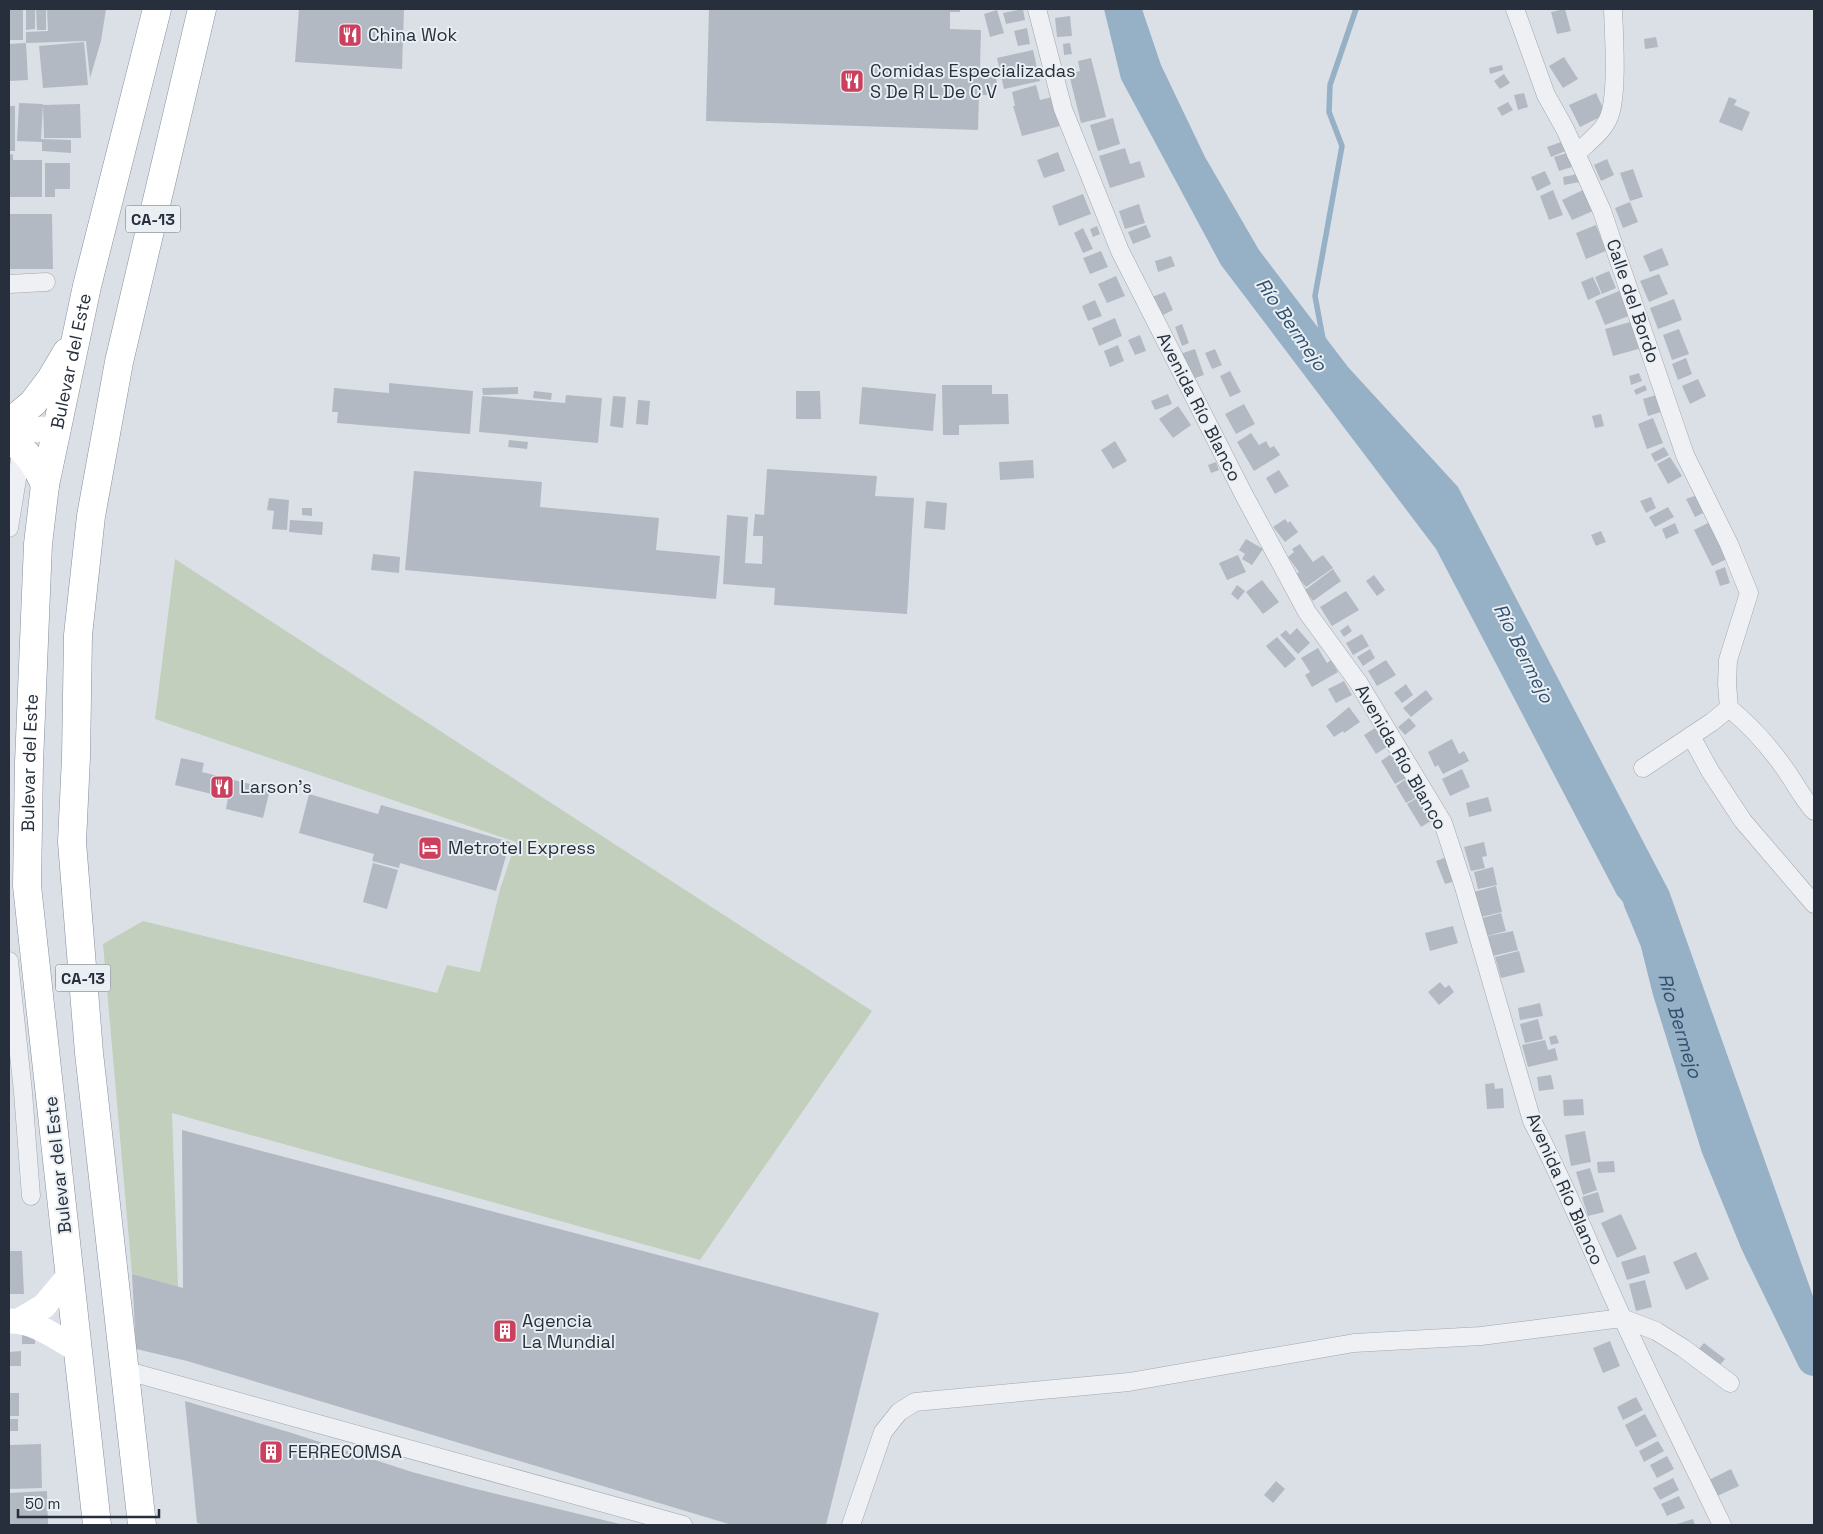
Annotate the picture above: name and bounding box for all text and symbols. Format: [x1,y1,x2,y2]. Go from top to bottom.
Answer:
restaurant icon: China Wok [337,22,363,48]
place label: China Wok [368,23,458,46]
place label: Comidas Especializadas S De R L De C V [870,59,1076,103]
restaurant icon: Comidas Especializadas S De R L De C V [839,68,865,94]
road number: CA-13 [126,205,180,232]
street label: Calle del Bordo [1602,236,1665,366]
water label: Río Bermejo [1250,273,1334,377]
street label: Bulevar del Este [45,291,96,431]
street label: Avenida Río Blanco [1152,328,1247,485]
water label: Río Bermejo [1488,599,1560,708]
street label: Avenida Río Blanco [1350,680,1452,834]
street label: Bulevar del Este [16,693,43,832]
restaurant icon: Larson's [209,774,235,800]
place label: Larson's [240,775,312,798]
hotel icon: Metrotel Express [417,835,443,861]
place label: Metrotel Express [448,836,596,859]
road number: CA-13 [56,964,110,991]
water label: Río Bermejo [1653,971,1708,1082]
street label: Bulevar del Este [39,1095,76,1235]
street label: Avenida Río Blanco [1522,1109,1609,1268]
place label: Agencia La Mundial [522,1309,615,1353]
building icon: Agencia La Mundial [492,1318,518,1344]
building icon: FERRECOMSA [258,1439,284,1465]
place label: FERRECOMSA [288,1440,402,1463]
scale bar [18,1486,159,1518]
text: 50 m [25,1494,60,1513]

